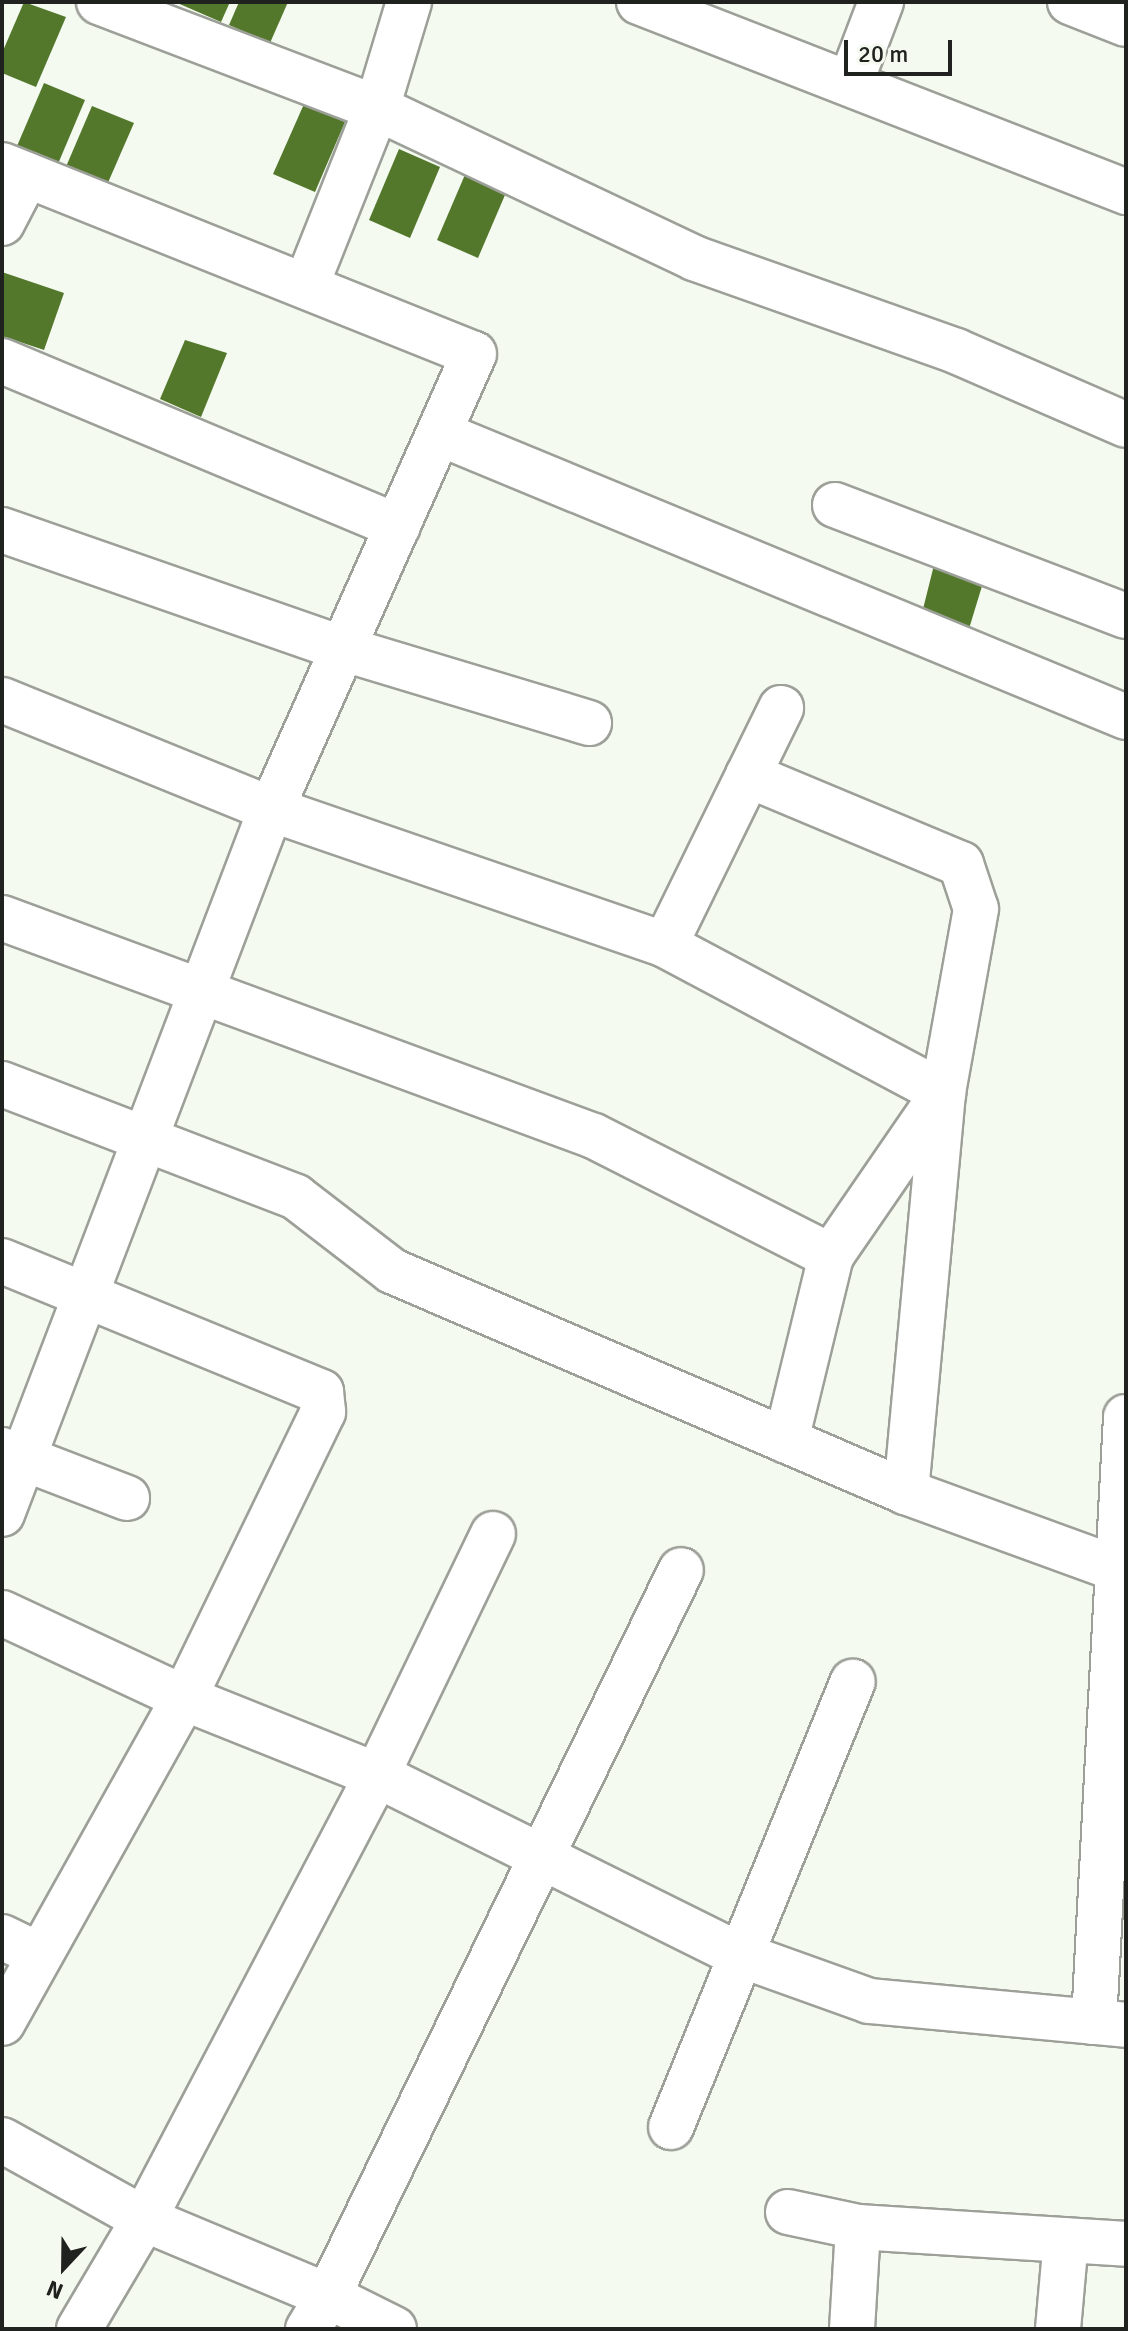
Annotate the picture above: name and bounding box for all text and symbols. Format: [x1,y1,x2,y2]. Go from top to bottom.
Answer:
scale bar [848,24,956,74]
text: 20 m [858,39,908,69]
north arrow [24,2227,104,2307]
text: N [43,2274,67,2305]

